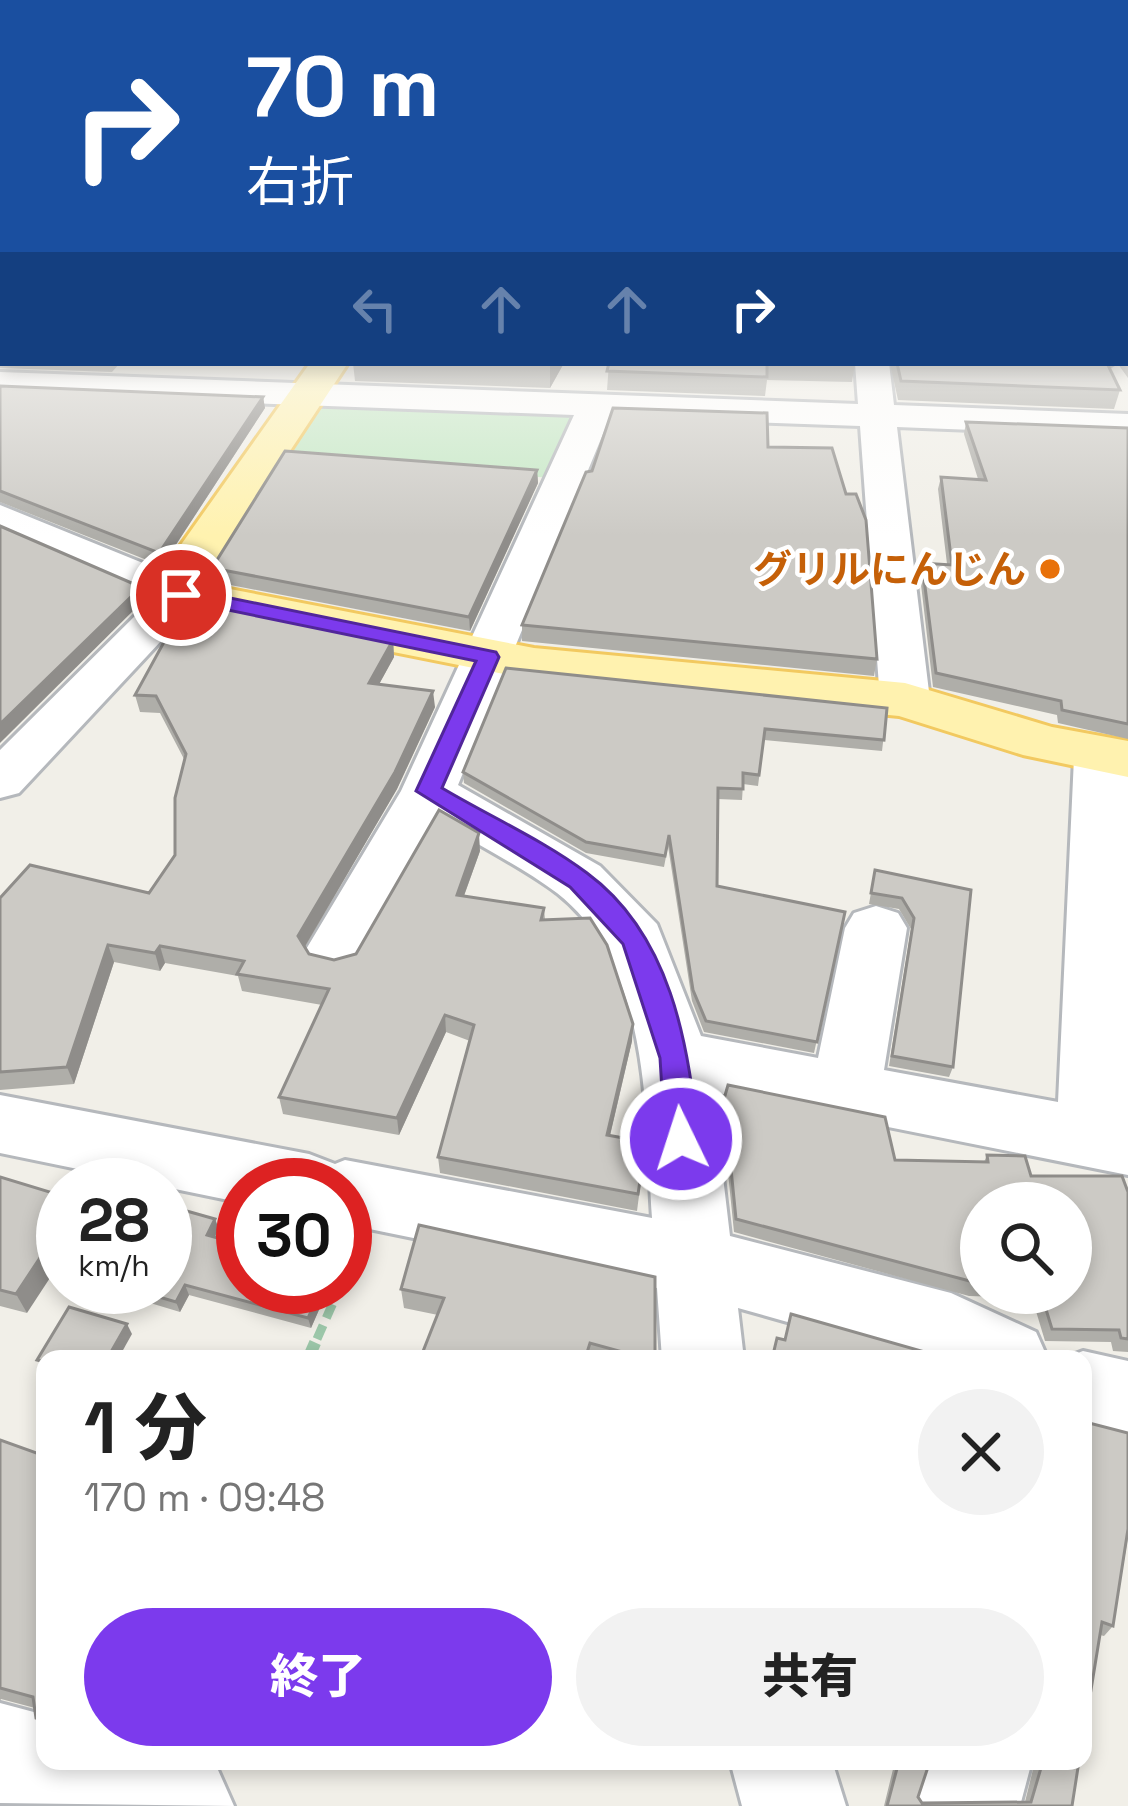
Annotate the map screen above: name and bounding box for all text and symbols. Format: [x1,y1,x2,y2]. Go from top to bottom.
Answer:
text: 70 m [246,33,440,141]
icon: right [48,48,204,204]
text: 右折 [246,148,354,217]
icon: left [342,276,408,342]
icon: ahead [468,276,534,342]
icon: ahead [594,276,660,342]
icon: right [720,276,786,342]
pin [130,544,232,646]
place label: グリルにんじん [753,545,1026,594]
marker: グリルにんじん [1037,556,1063,582]
icon: arrive [148,562,214,628]
position arrow [618,1076,744,1202]
speed limit sign: 30 [216,1158,372,1314]
text: 28 [78,1182,150,1259]
map controls [960,1182,1092,1314]
button: search [960,1182,1092,1314]
text: km/h [78,1246,150,1285]
text: 1 分 [84,1382,207,1474]
button: close [918,1389,1044,1515]
text: 170 m · 09:48 [84,1473,325,1522]
button: 終了 [84,1608,552,1746]
button: 共有 [576,1608,1044,1746]

